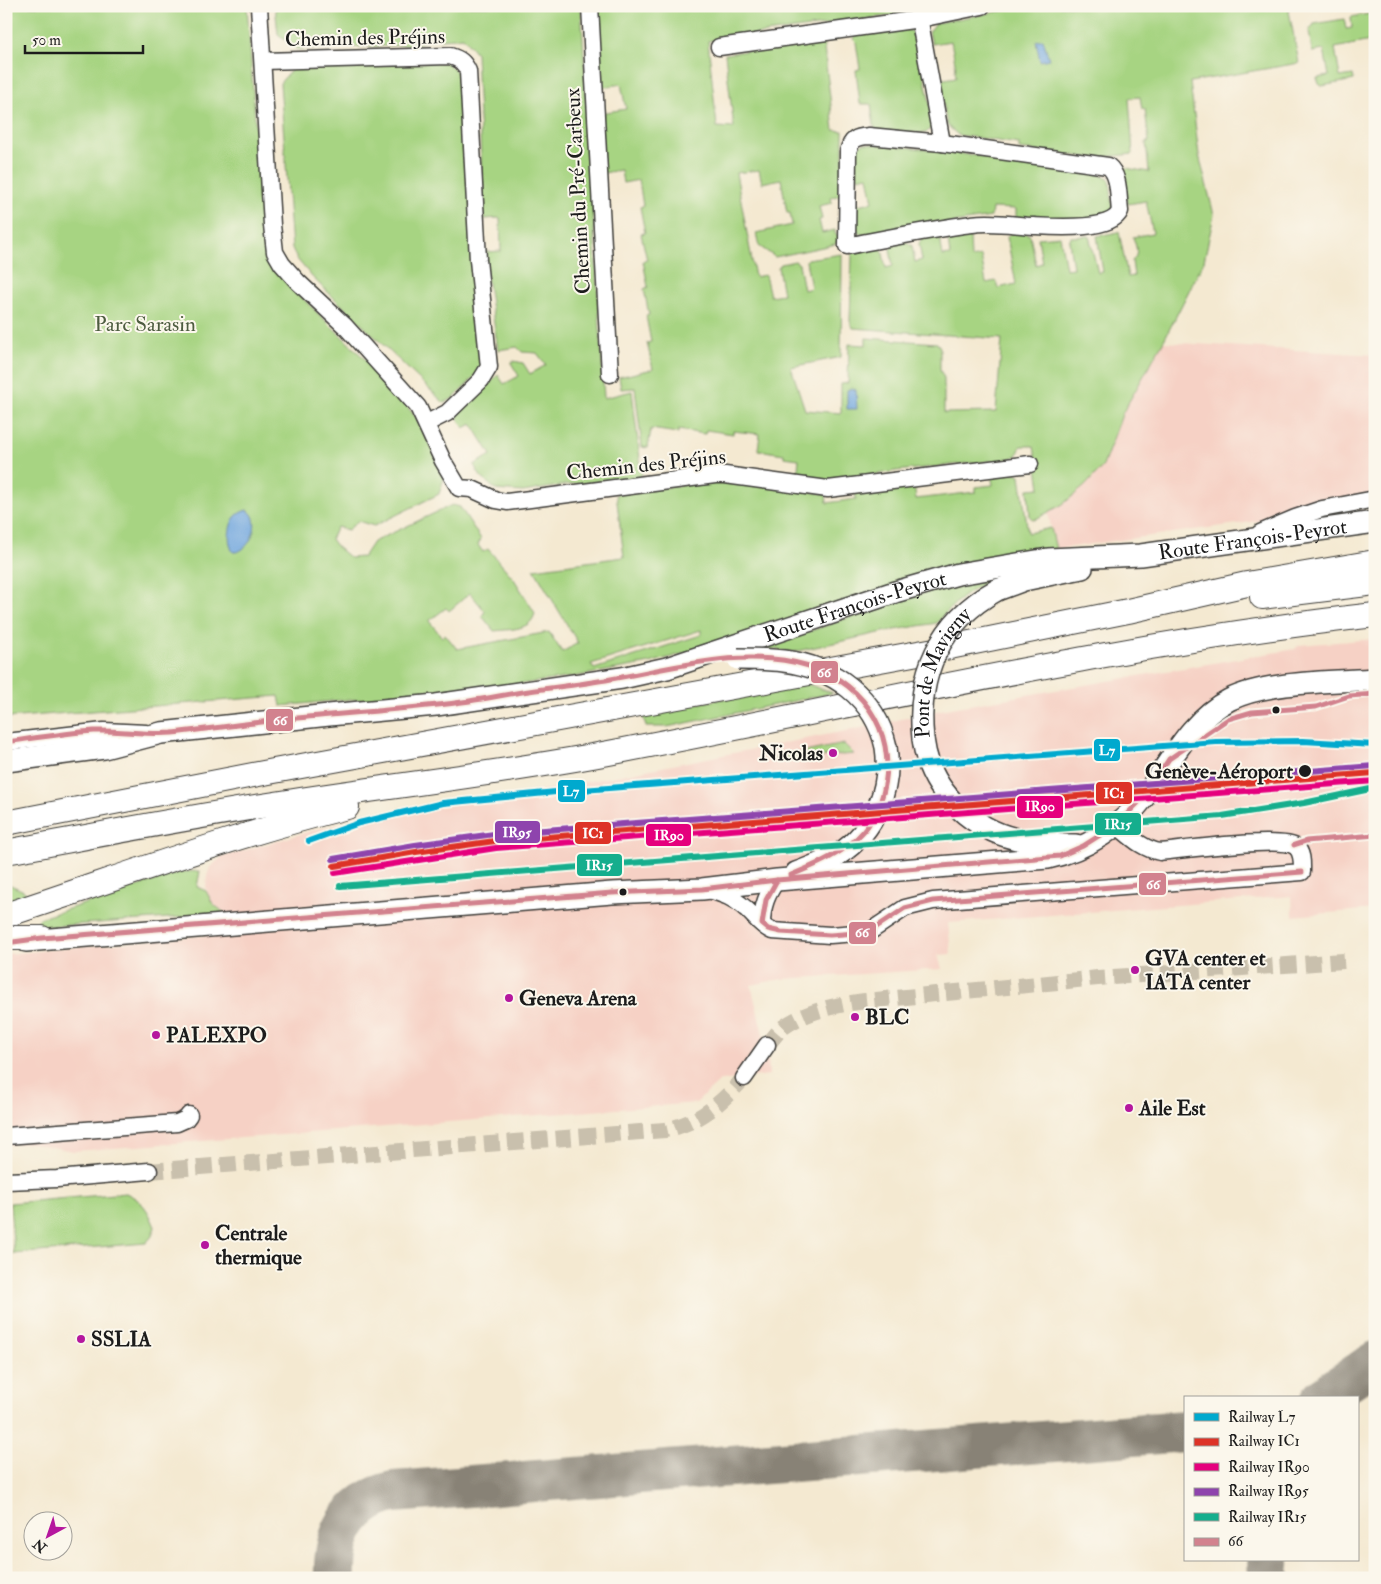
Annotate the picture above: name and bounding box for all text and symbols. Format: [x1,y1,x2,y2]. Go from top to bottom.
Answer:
scale bar [25,22,142,54]
street label: Chemin des Préjins [285,23,445,53]
text: 50 m [32,31,61,50]
street label: Chemin du Pré-Carbeux [559,87,597,295]
park label: Parc Sarasin [94,311,196,338]
street label: Chemin des Préjins [565,443,727,487]
street label: Route François-Peyrot [1156,513,1349,566]
street label: Route François-Peyrot [760,565,949,648]
street label: Pont de Mavigny [908,600,977,739]
line badge: 66 [810,660,839,684]
text: 66 [817,664,832,681]
unlabelled marker [1271,705,1281,715]
line badge: 66 [265,708,294,732]
text: 66 [273,712,288,729]
line badge: L7 [1093,738,1121,762]
place label: Nicolas [758,740,823,767]
text: L7 [1099,742,1116,759]
marker: Nicolas [827,747,839,759]
place label: Genève-Aéroport [1145,758,1293,785]
marker: Genève-Aéroport [1297,763,1313,779]
line badge: L7 [557,779,586,803]
line badge: IC1 [1095,781,1133,805]
text: L7 [563,783,580,800]
text: IC1 [1104,785,1124,802]
line badge: IR90 [1016,795,1064,819]
text: IR90 [1025,798,1055,815]
line badge: IR15 [1094,812,1142,836]
text: IR15 [1105,816,1132,833]
line badge: IR95 [494,820,541,844]
line badge: IC1 [574,821,612,845]
line badge: IR90 [645,823,692,847]
text: IR95 [503,824,532,841]
text: IC1 [583,825,603,842]
text: IR90 [654,827,684,844]
line badge: IR15 [576,853,623,877]
text: IR15 [586,857,613,874]
line badge: 66 [1138,872,1167,896]
text: 66 [1146,876,1161,893]
unlabelled marker [618,887,628,897]
line badge: 66 [848,921,877,945]
text: 66 [855,924,870,941]
place label: GVA center et IATA center [1145,945,1266,996]
marker: GVA center et IATA center [1129,964,1141,976]
place label: Geneva Arena [519,985,638,1012]
marker: Geneva Arena [503,992,515,1004]
place label: BLC [865,1004,909,1031]
marker: BLC [849,1011,861,1023]
place label: PALEXPO [166,1022,267,1049]
marker: PALEXPO [150,1029,162,1041]
place label: Aile Est [1138,1095,1206,1122]
marker: Aile Est [1123,1102,1135,1114]
place label: Centrale thermique [215,1220,302,1271]
marker: Centrale thermique [199,1239,211,1251]
place label: SSLIA [91,1326,152,1353]
marker: SSLIA [75,1333,87,1345]
legend [1184,1396,1358,1562]
text: Railway L7 [1228,1408,1295,1427]
text: Railway IC1 [1228,1432,1300,1451]
text: Railway IR90 [1228,1458,1310,1477]
text: Railway IR95 [1228,1482,1309,1501]
text: Railway IR15 [1228,1508,1307,1527]
north arrow [22,1512,72,1562]
text: 66 [1228,1532,1245,1551]
text: N [29,1535,51,1557]

